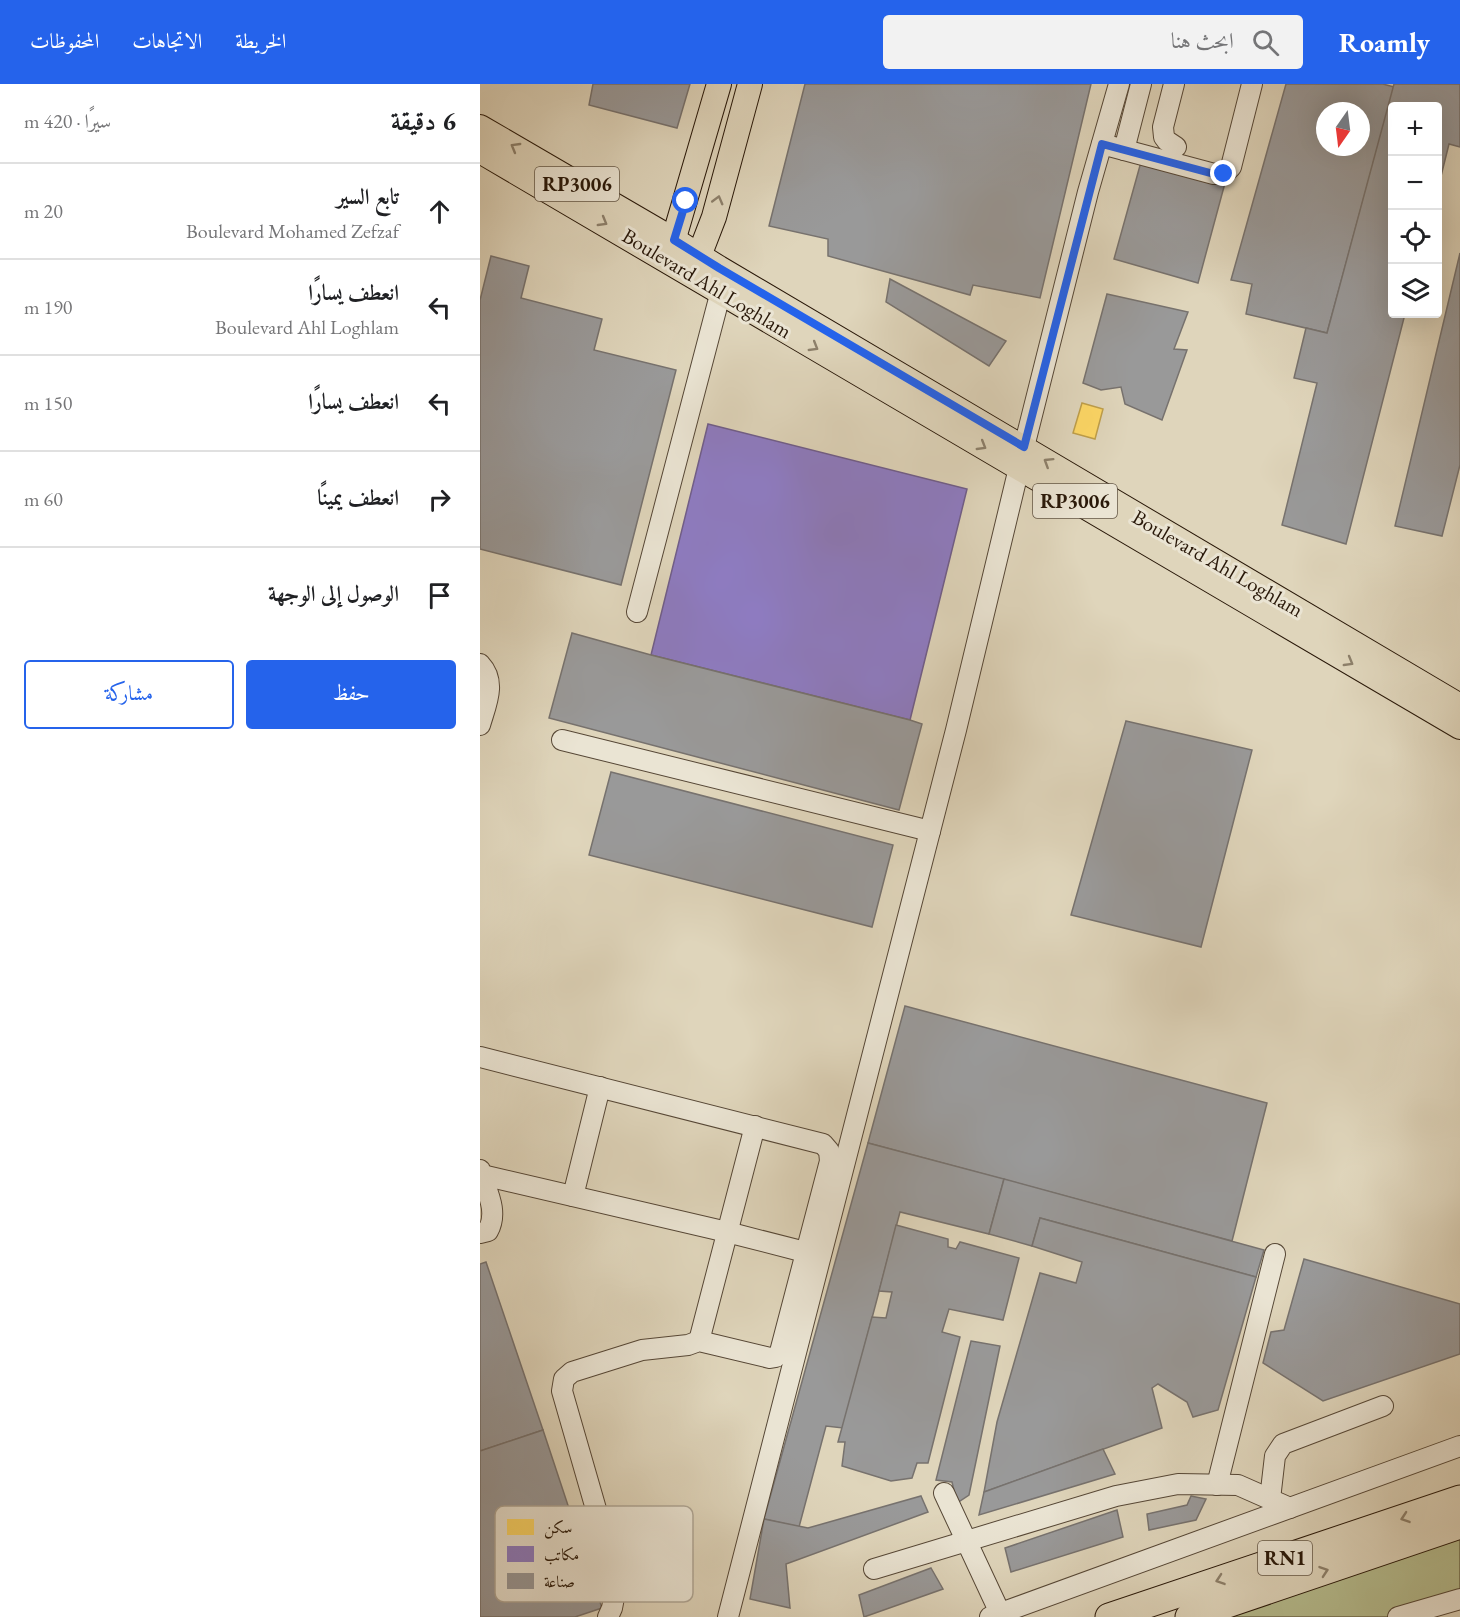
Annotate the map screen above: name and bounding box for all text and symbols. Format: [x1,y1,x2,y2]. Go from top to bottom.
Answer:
search box [883,15,1303,69]
text: Roamly [1339,24,1430,60]
text: ابحث هنا [1171,26,1234,55]
icon: search [1249,26,1282,59]
text: المحفوظات [30,27,99,54]
text: الاتجاهات [132,27,202,54]
text: الخريطة [235,27,286,54]
north arrow [1316,102,1370,156]
map controls [1388,102,1442,318]
button: + [1388,102,1442,156]
text: 6 دقيقة [391,104,456,138]
text: سيرًا · 420 m [24,108,111,134]
one-way arrow [511,143,521,155]
button: − [1388,156,1442,210]
route end [1210,160,1236,186]
road number: RP3006 [535,167,619,201]
text: تابع السير [336,182,399,211]
route start [672,187,698,213]
icon: ahead [423,195,456,228]
one-way arrow [711,195,724,205]
text: 20 m [24,198,63,224]
button: locate [1388,210,1442,264]
one-way arrow [597,215,608,227]
text: Boulevard Mohamed Zefzaf [186,218,399,244]
street label: Boulevard Ahl Loghlam [617,222,797,344]
button: layers [1388,264,1442,318]
text: انعطف يسارًا [308,278,399,307]
icon: left [423,291,456,324]
text: 190 m [24,294,72,320]
text: Boulevard Ahl Loghlam [215,314,399,340]
one-way arrow [808,339,818,351]
text: انعطف يسارًا [308,387,399,416]
icon: left [423,387,456,420]
text: 150 m [24,390,72,416]
one-way arrow [976,439,986,451]
one-way arrow [1044,457,1054,469]
text: انعطف يمينًا [317,483,399,512]
icon: right [423,483,456,516]
road number: RP3006 [1033,484,1117,518]
text: 60 m [24,486,63,512]
street label: Boulevard Ahl Loghlam [1128,503,1308,623]
text: الوصول إلى الوجهة [268,579,399,608]
icon: arrive [423,579,456,612]
one-way arrow [1343,655,1353,666]
button: مشاركة [24,660,234,729]
button: حفظ [246,660,456,729]
legend [495,1506,693,1602]
one-way arrow [1400,1510,1411,1523]
text: سكن [544,1517,572,1539]
road number: RN1 [1258,1541,1312,1575]
text: مكاتب [544,1544,579,1565]
one-way arrow [1318,1566,1329,1579]
text: صناعة [544,1571,575,1592]
one-way arrow [1215,1573,1226,1585]

